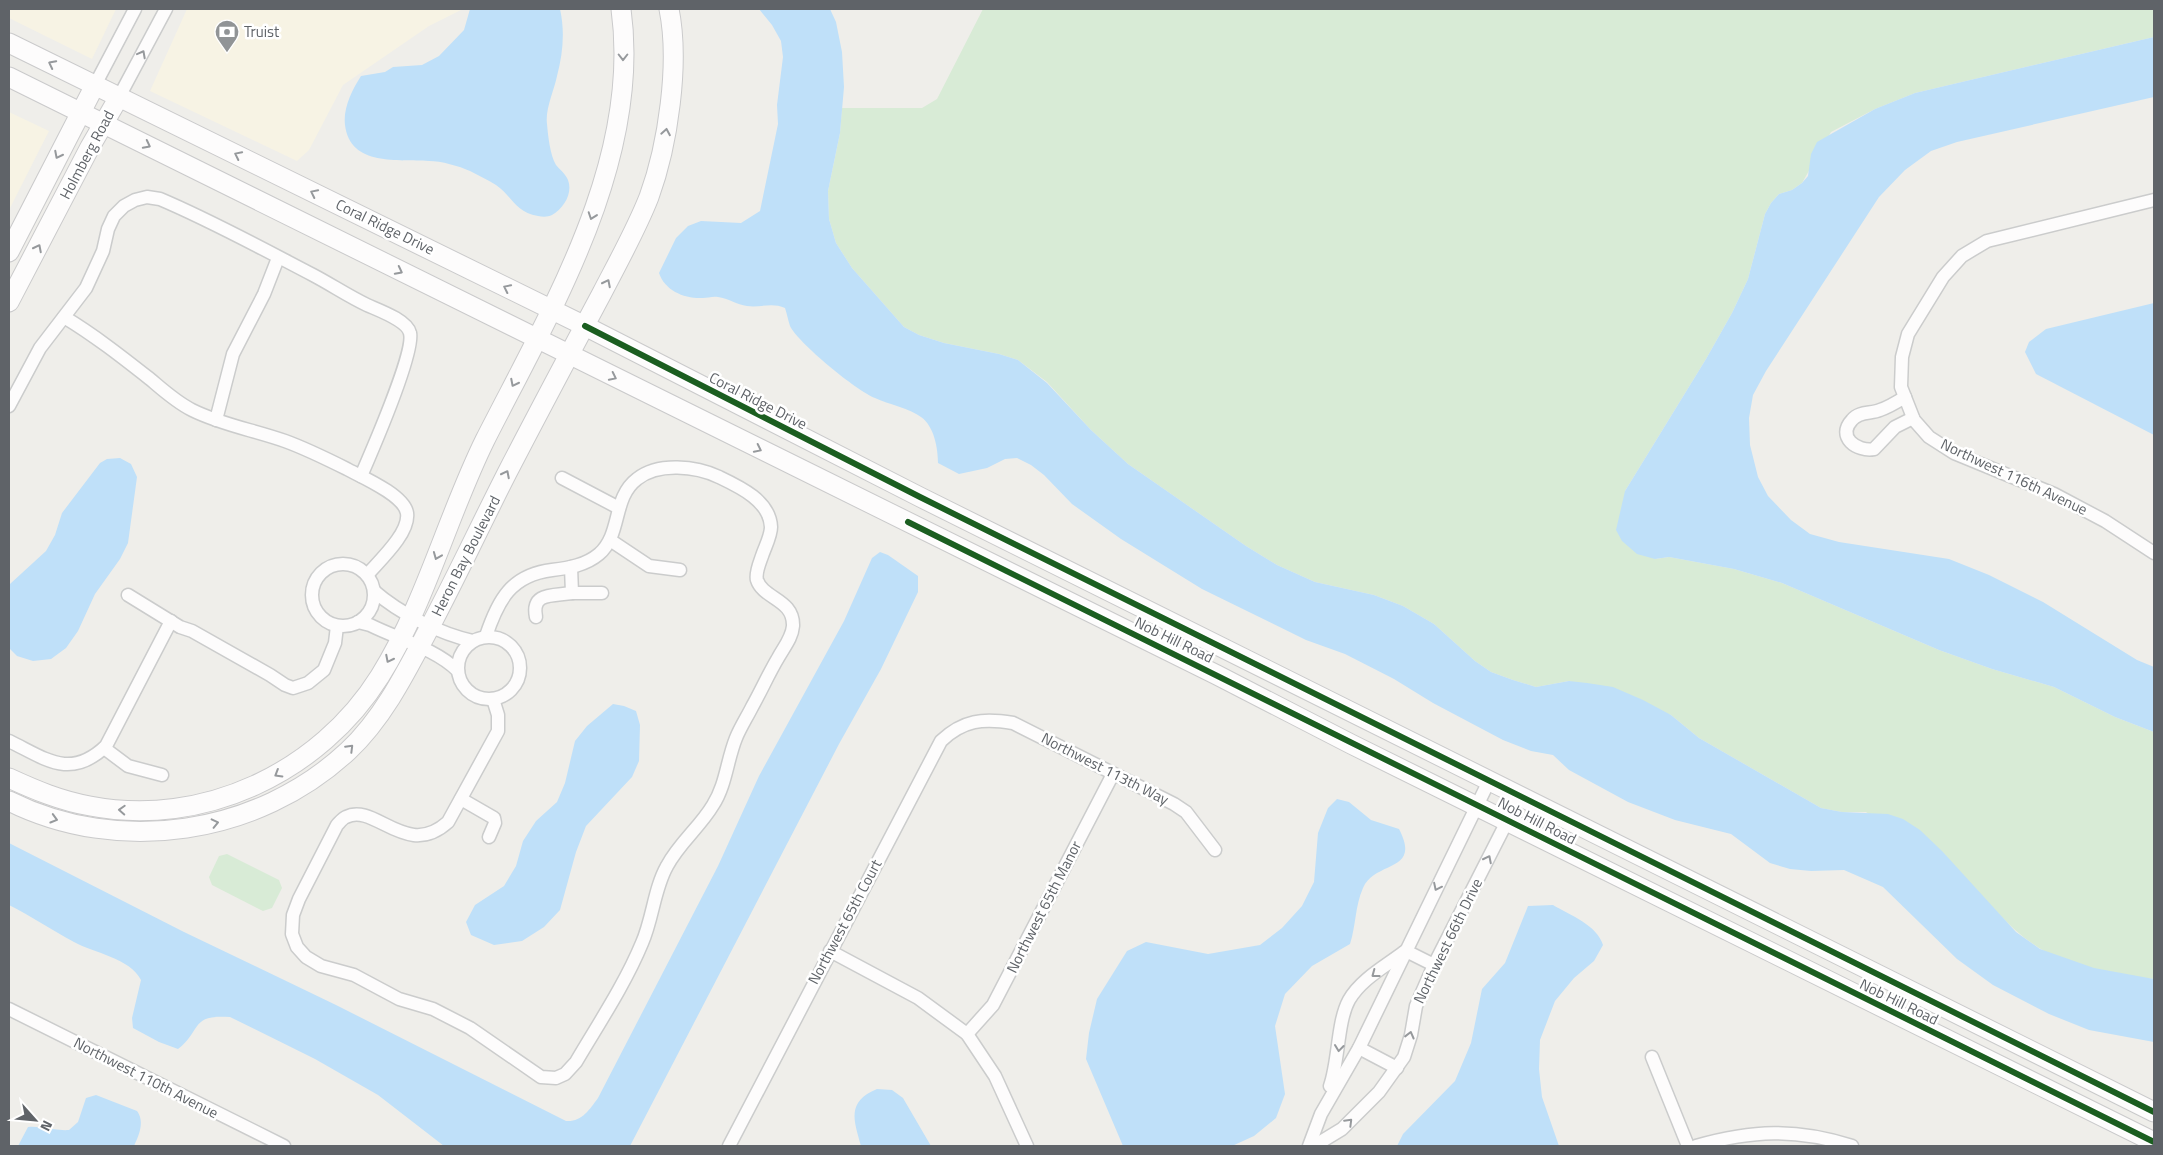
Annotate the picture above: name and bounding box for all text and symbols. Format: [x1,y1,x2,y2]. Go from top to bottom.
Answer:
bank icon: Truist [214,19,240,53]
place label: Truist [244,20,280,43]
one-way arrow [136,50,146,59]
one-way arrow [618,54,628,62]
one-way arrow [48,60,57,70]
street label: Holmberg Road [53,106,120,203]
one-way arrow [660,128,671,136]
one-way arrow [142,139,151,149]
one-way arrow [55,150,65,159]
one-way arrow [234,151,243,161]
one-way arrow [310,189,319,199]
street label: Coral Ridge Drive [332,193,438,260]
one-way arrow [588,211,598,220]
one-way arrow [32,245,42,254]
one-way arrow [394,265,403,275]
one-way arrow [601,279,611,288]
one-way arrow [503,283,512,294]
street label: Coral Ridge Drive [705,366,811,435]
one-way arrow [608,371,617,381]
one-way arrow [510,378,520,387]
street label: Northwest 116th Avenue [1937,432,2091,521]
one-way arrow [753,443,762,453]
one-way arrow [500,470,511,479]
street label: Heron Bay Boulevard [425,491,506,620]
one-way arrow [433,552,443,560]
street label: Nob Hill Road [1131,611,1218,669]
one-way arrow [385,654,395,663]
street label: Northwest 113th Way [1037,726,1173,811]
one-way arrow [344,745,353,754]
one-way arrow [275,768,284,778]
street label: Nob Hill Road [1494,791,1580,850]
one-way arrow [118,804,126,815]
one-way arrow [49,814,58,824]
one-way arrow [210,818,219,829]
street label: Northwest 65th Manor [1000,837,1087,977]
street label: Northwest 65th Court [802,855,888,988]
one-way arrow [1482,855,1492,864]
street label: Northwest 66th Drive [1407,874,1488,1007]
one-way arrow [1433,882,1443,891]
one-way arrow [1372,968,1381,976]
street label: Nob Hill Road [1856,973,1943,1031]
one-way arrow [1404,1030,1415,1039]
street label: Northwest 110th Avenue [70,1031,223,1124]
one-way arrow [1334,1044,1344,1053]
north arrow [10,1095,60,1145]
text: N [35,1117,59,1135]
one-way arrow [1343,1119,1352,1128]

